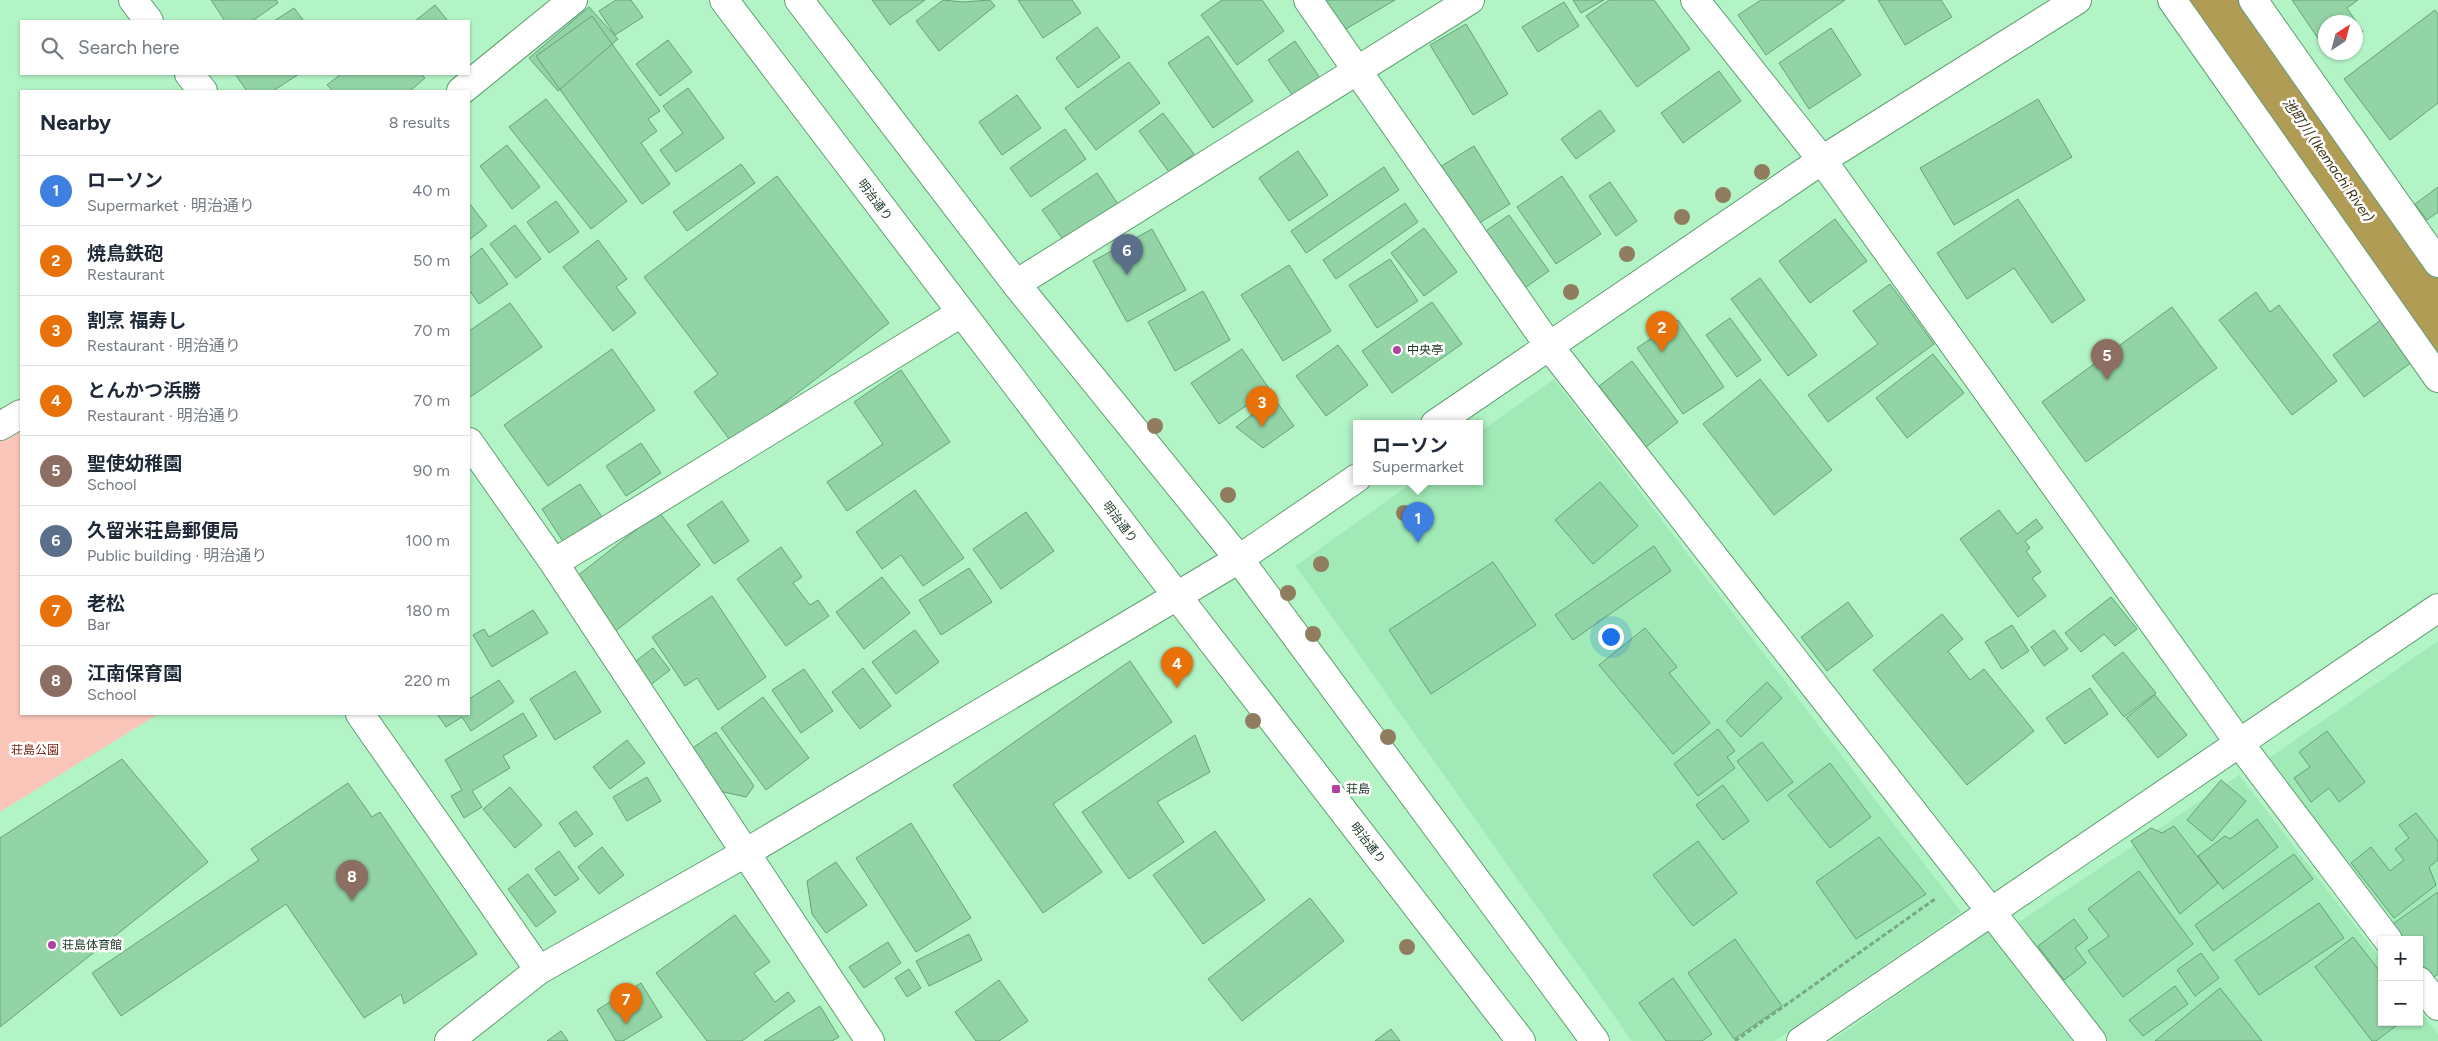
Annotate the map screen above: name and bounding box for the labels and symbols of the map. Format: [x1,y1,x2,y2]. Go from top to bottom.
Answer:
north arrow [2318,15,2363,60]
water label: 池町川 (Ikemachi River) [2279,95,2377,225]
street label: 明治通り [855,177,895,223]
pin: 6 [1111,234,1143,275]
pin: 2 [1646,311,1678,352]
pin: 5 [2091,339,2123,380]
place label: 中央亭 [1407,343,1443,357]
marker: 中央亭 [1391,344,1403,356]
pin: 3 [1246,386,1278,427]
street label: 明治通り [1100,499,1140,545]
pin: 1 [1402,502,1434,543]
your location [1598,624,1624,650]
pin: 4 [1161,647,1193,688]
park label: 荘島公園 [11,743,59,757]
place label: 荘島 [1346,782,1370,796]
marker: 荘島 [1330,783,1342,795]
street label: 明治通り [1348,820,1388,866]
pin: 8 [336,860,368,901]
place label: 荘島体育館 [62,938,122,952]
marker: 荘島体育館 [46,939,58,951]
pin: 7 [610,983,642,1024]

